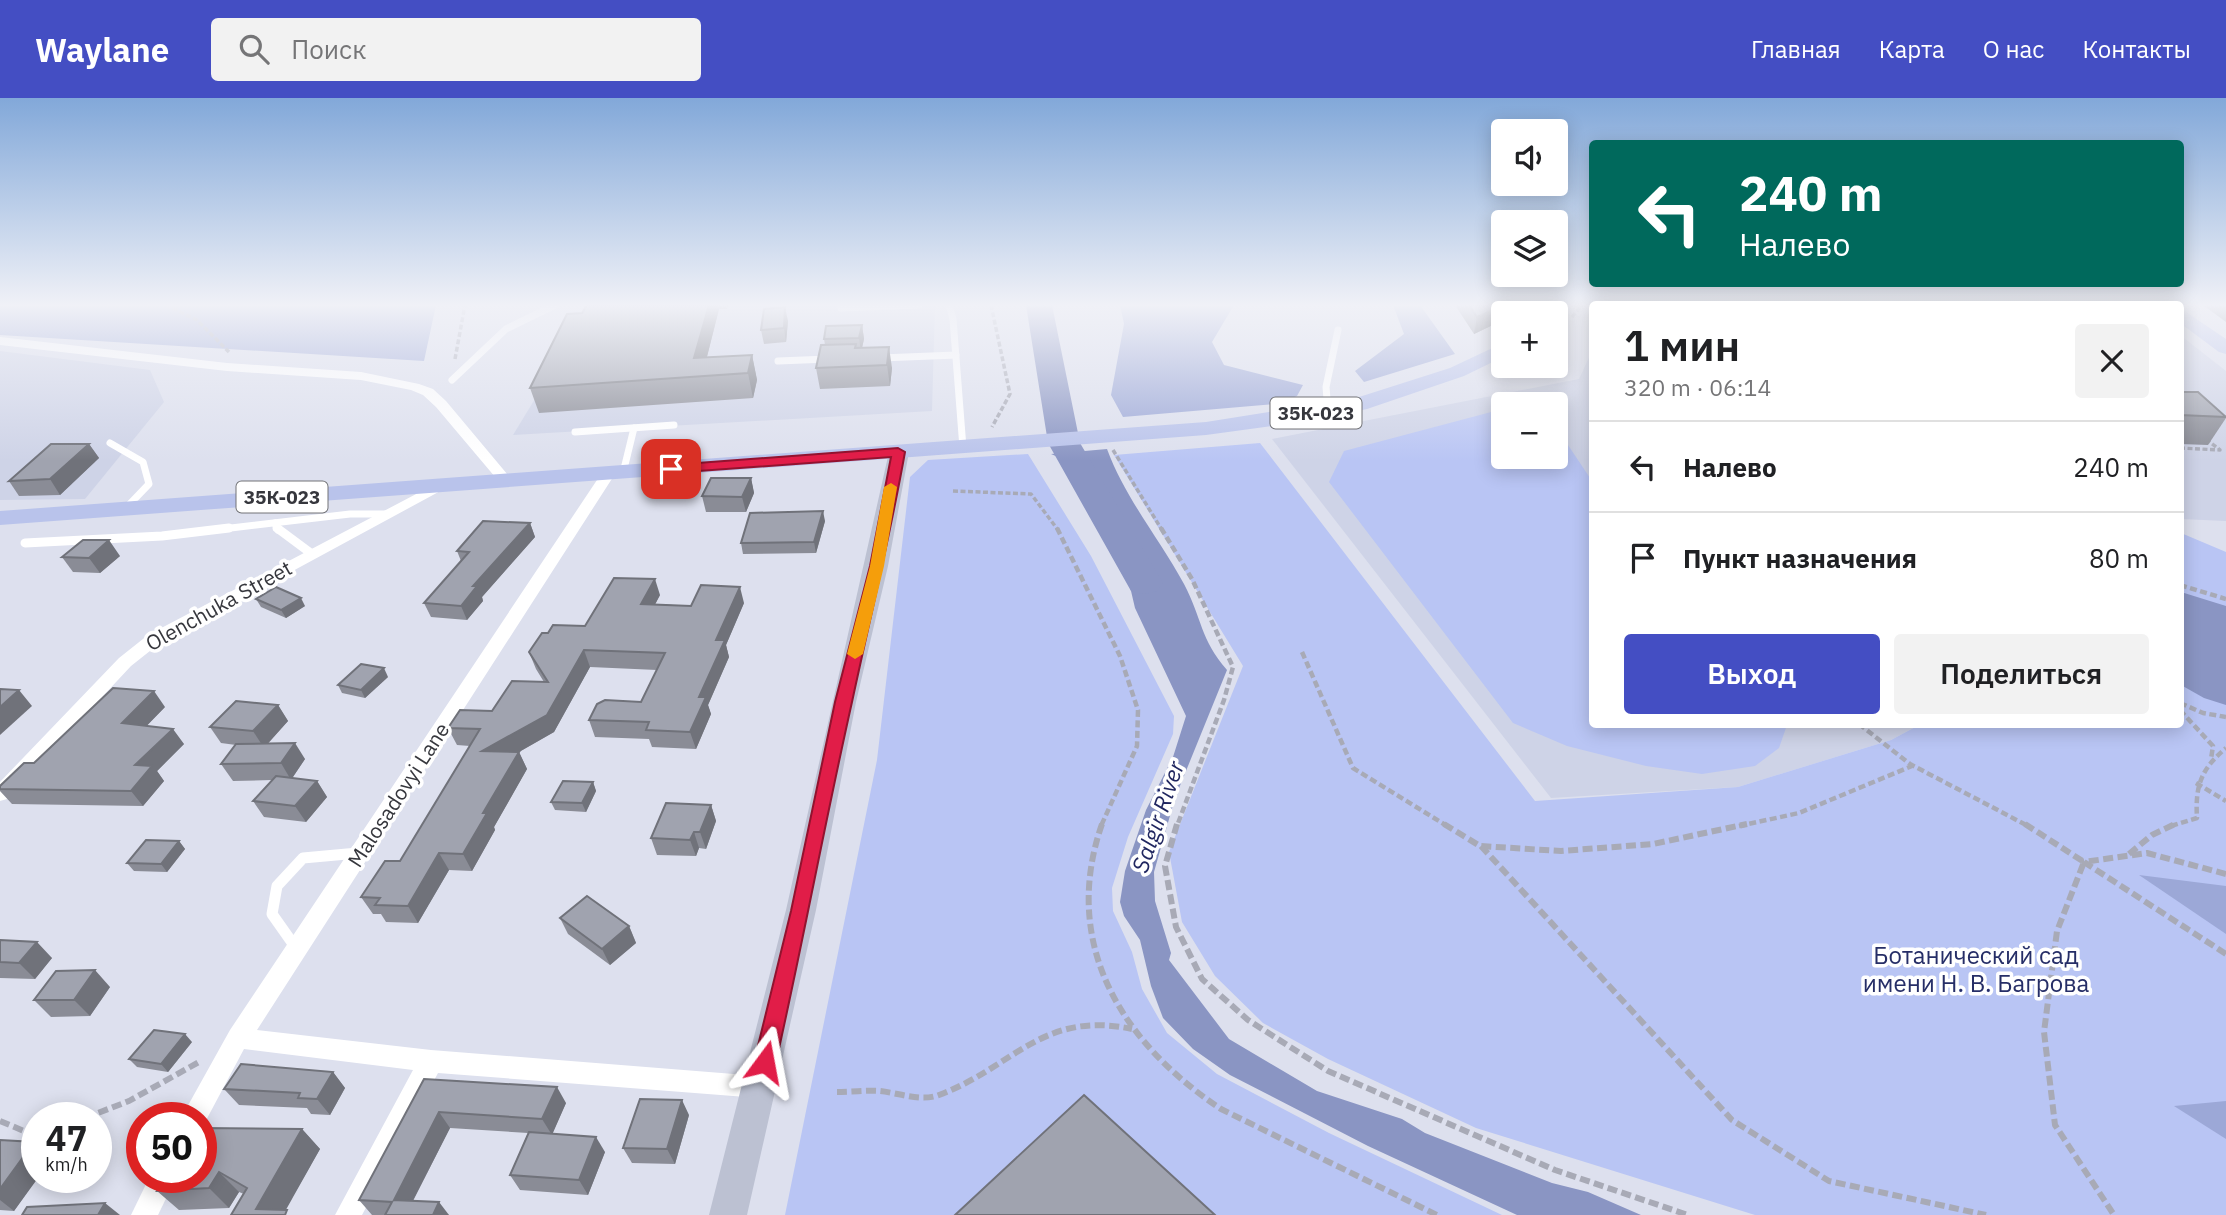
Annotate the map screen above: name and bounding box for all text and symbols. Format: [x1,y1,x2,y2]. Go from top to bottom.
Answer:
search box [211,18,701,81]
text: Waylane [35,28,169,71]
icon: search [235,30,273,68]
text: Поиск [291,32,366,66]
text: Главная [1751,33,1841,65]
text: Карта [1879,33,1945,65]
text: О нас [1983,33,2044,65]
text: Контакты [2082,33,2191,65]
map controls [1491,119,1568,469]
button: sound [1491,119,1568,196]
text: 240 m [1739,161,1883,224]
icon: left [1624,168,1715,259]
button: layers [1491,210,1568,287]
text: Налево [1739,223,1850,265]
button: + [1491,301,1568,378]
text: 1 мин [1624,318,1740,373]
button: close [2075,324,2149,398]
text: 320 m · 06:14 [1624,372,1771,402]
button: − [1491,392,1568,469]
road number: 35К-023 [1270,398,1362,428]
pin [641,439,701,499]
icon: left [1624,448,1662,486]
icon: arrive [652,450,690,488]
text: Налево [1683,450,1777,484]
text: 240 m [2073,450,2149,484]
road number: 35К-023 [236,482,328,512]
icon: arrive [1624,539,1662,577]
text: Пункт назначения [1683,541,1917,575]
text: 80 m [2089,541,2149,575]
street label: Olenchuka Street [140,553,297,657]
button: Выход [1624,634,1880,714]
button: Поделиться [1894,634,2149,714]
street label: Malosadovyi Lane [341,717,455,872]
water label: Salgir River [1124,756,1190,876]
park label: Ботанический сад имени Н. В. Багрова [1863,939,2089,999]
position arrow [728,1025,802,1099]
speed limit sign: 50 [126,1102,217,1193]
text: 47 [45,1115,88,1161]
text: km/h [45,1153,88,1176]

